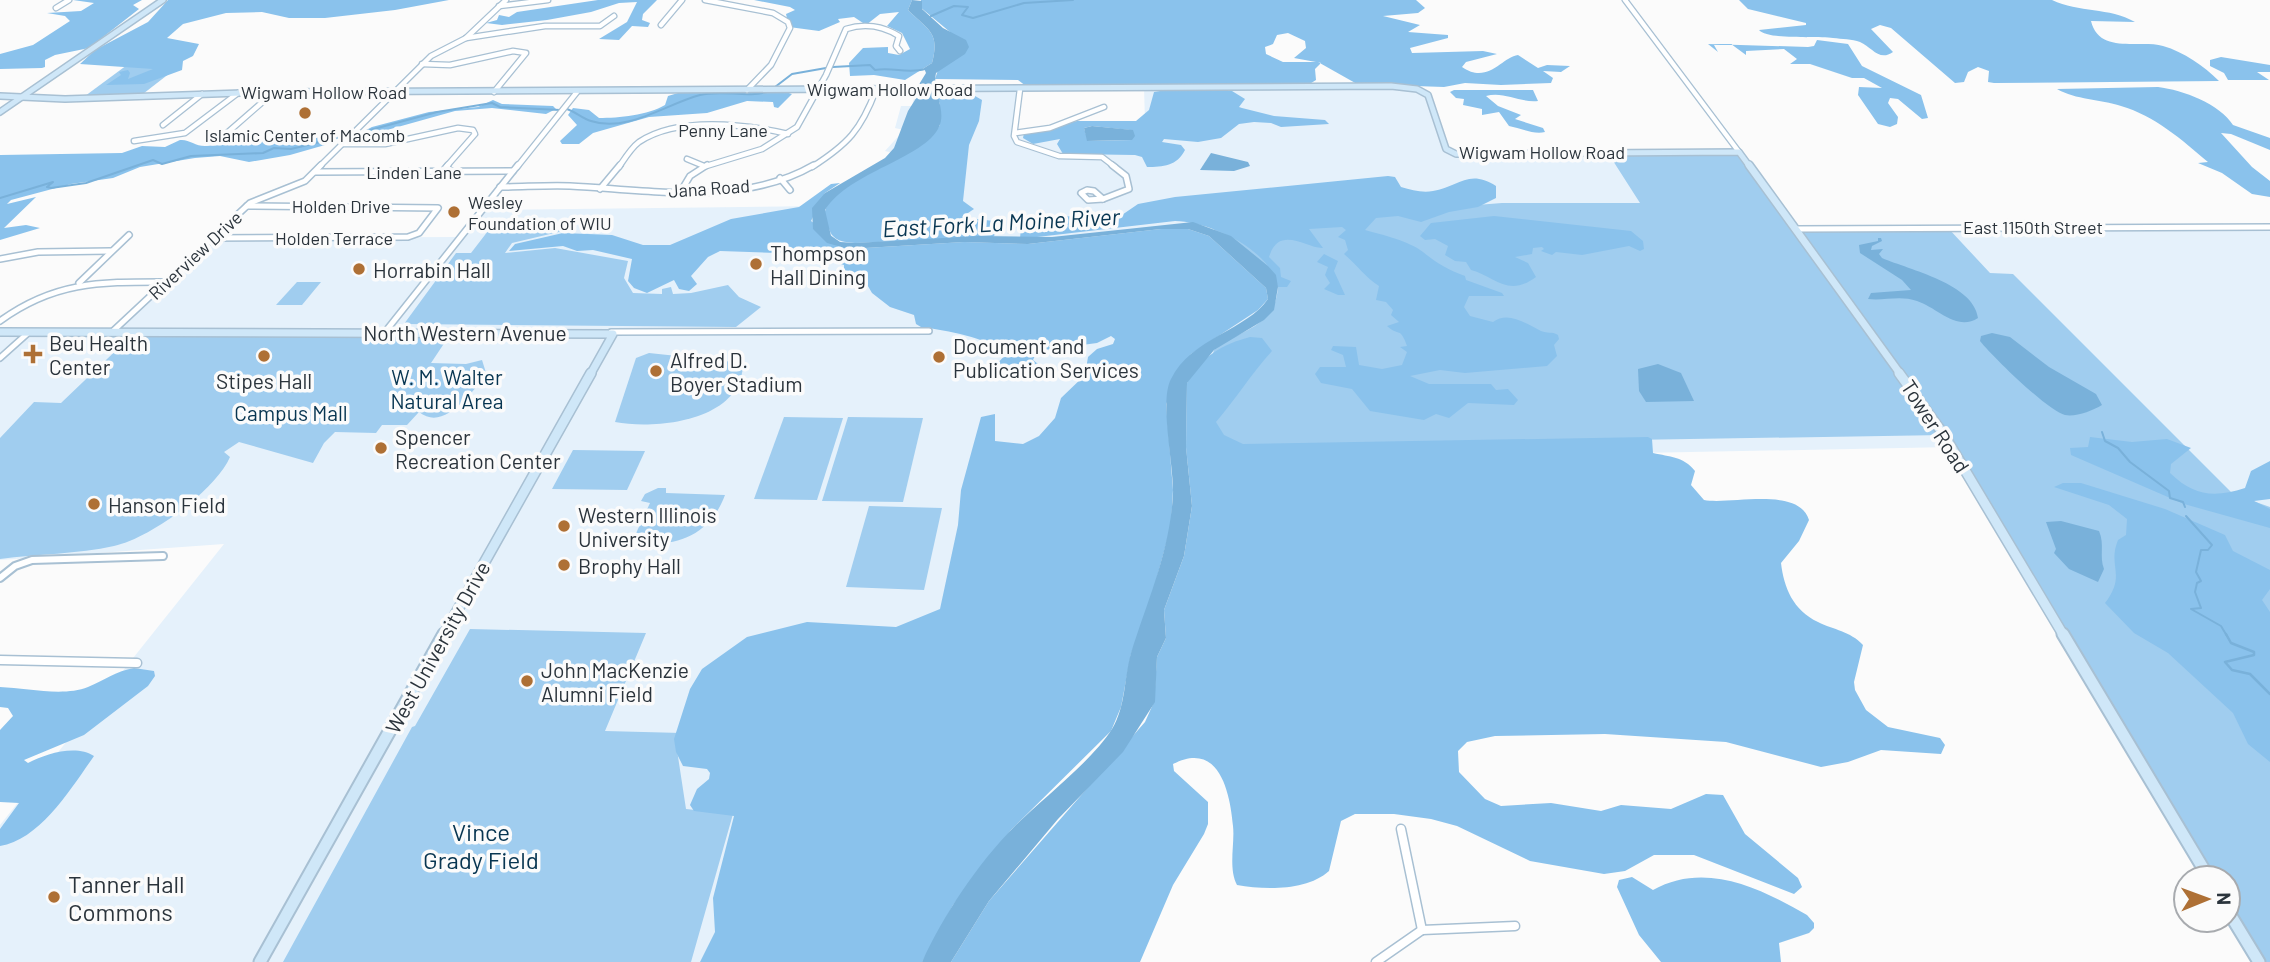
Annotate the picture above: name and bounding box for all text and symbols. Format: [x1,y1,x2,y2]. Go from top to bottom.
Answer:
street label: Wigwam Hollow Road [807,78,973,100]
street label: Wigwam Hollow Road [241,81,407,103]
marker: Islamic Center of Macomb [297,105,313,121]
street label: Penny Lane [678,119,768,141]
place label: Islamic Center of Macomb [205,124,405,146]
street label: Wigwam Hollow Road [1459,141,1625,163]
street label: Linden Lane [366,161,462,183]
street label: Jana Road [667,174,751,202]
place label: Wesley Foundation of WIU [468,191,612,234]
street label: Holden Drive [292,195,390,217]
water label: East Fork La Moine River [882,202,1121,242]
marker: Wesley Foundation of WIU [446,204,462,220]
street label: Riverview Drive [144,206,246,304]
street label: East 1150th Street [1963,216,2103,238]
street label: Holden Terrace [275,227,393,249]
place label: Thompson Hall Dining [770,240,866,289]
marker: Thompson Hall Dining [748,256,764,272]
place label: Horrabin Hall [373,257,491,282]
marker: Horrabin Hall [351,261,367,277]
street label: North Western Avenue [363,320,567,345]
place label: Beu Health Center [49,330,148,379]
place label: Document and Publication Services [953,333,1139,382]
marker: Beu Health Center [23,344,43,364]
place label: Alfred D. Boyer Stadium [670,347,803,396]
marker: Stipes Hall [256,348,272,364]
marker: Document and Publication Services [931,349,947,365]
marker: Alfred D. Boyer Stadium [648,363,664,379]
park label: W. M. Walter Natural Area [390,364,504,413]
place label: Stipes Hall [216,368,312,393]
street label: Tower Road [1897,375,1975,477]
park label: Campus Mall [234,400,348,425]
place label: Spencer Recreation Center [395,424,561,473]
marker: Spencer Recreation Center [373,440,389,456]
place label: Hanson Field [108,492,226,517]
marker: Hanson Field [86,496,102,512]
place label: Western Illinois University [578,502,717,551]
marker: Western Illinois University [556,518,572,534]
place label: Brophy Hall [578,553,681,578]
street label: West University Drive [379,557,495,737]
marker: Brophy Hall [556,557,572,573]
place label: John MacKenzie Alumni Field [541,657,689,706]
marker: John MacKenzie Alumni Field [519,673,535,689]
park label: Vince Grady Field [423,817,539,874]
north arrow [2172,864,2242,934]
place label: Tanner Hall Commons [68,869,185,926]
marker: Tanner Hall Commons [46,889,62,905]
text: N [2213,892,2236,905]

